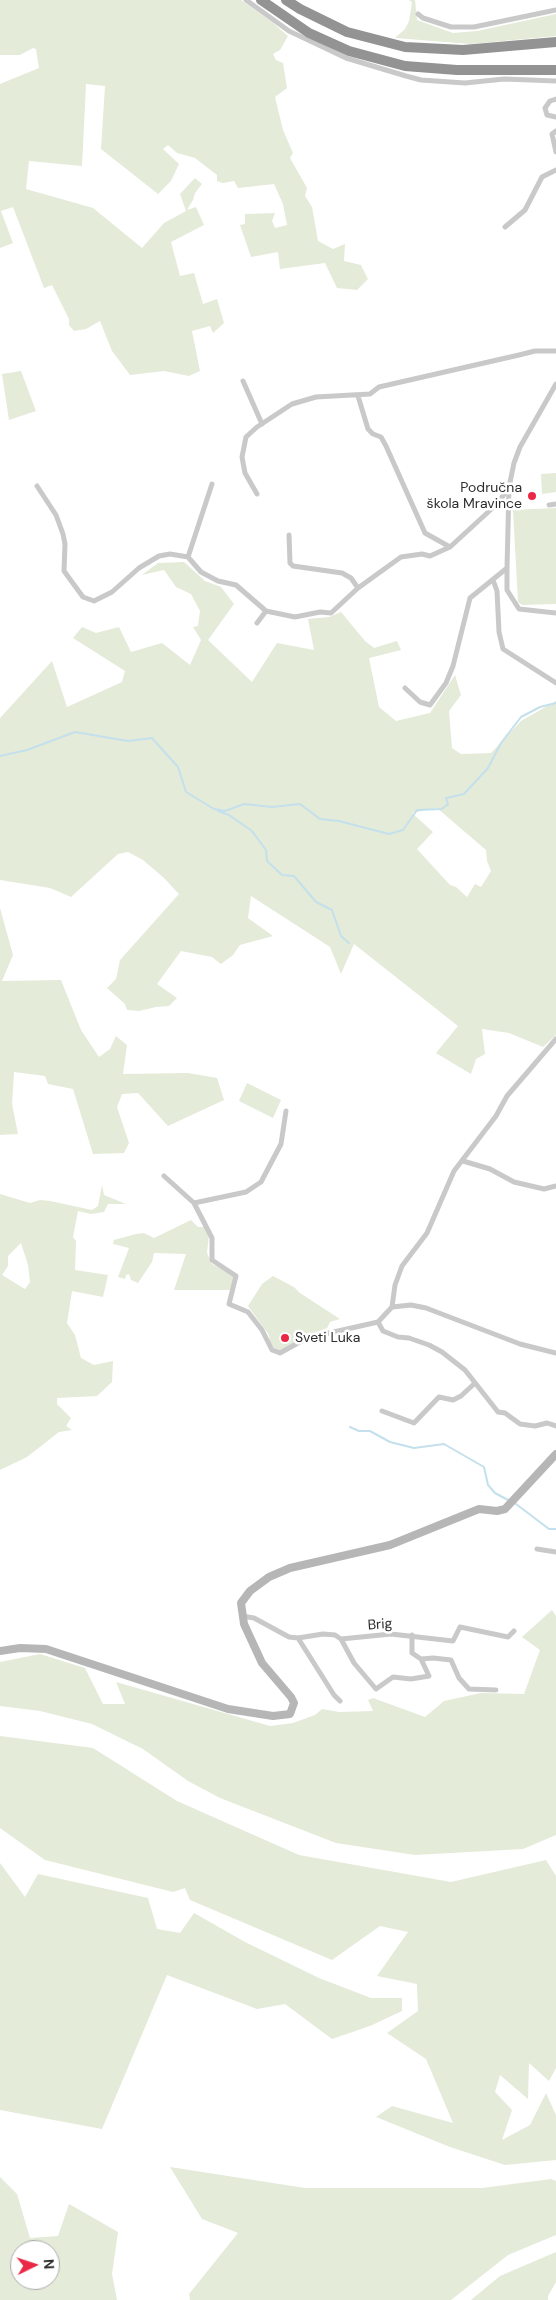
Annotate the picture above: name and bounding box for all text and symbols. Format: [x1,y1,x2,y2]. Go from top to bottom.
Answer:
place label: Područna škola Mravince [427,480,522,512]
marker: Područna škola Mravince [526,490,538,502]
place label: Sveti Luka [295,1330,360,1346]
marker: Sveti Luka [279,1332,291,1344]
street label: Brig [367,1616,393,1634]
north arrow [10,2240,60,2290]
text: N [40,2258,58,2270]

